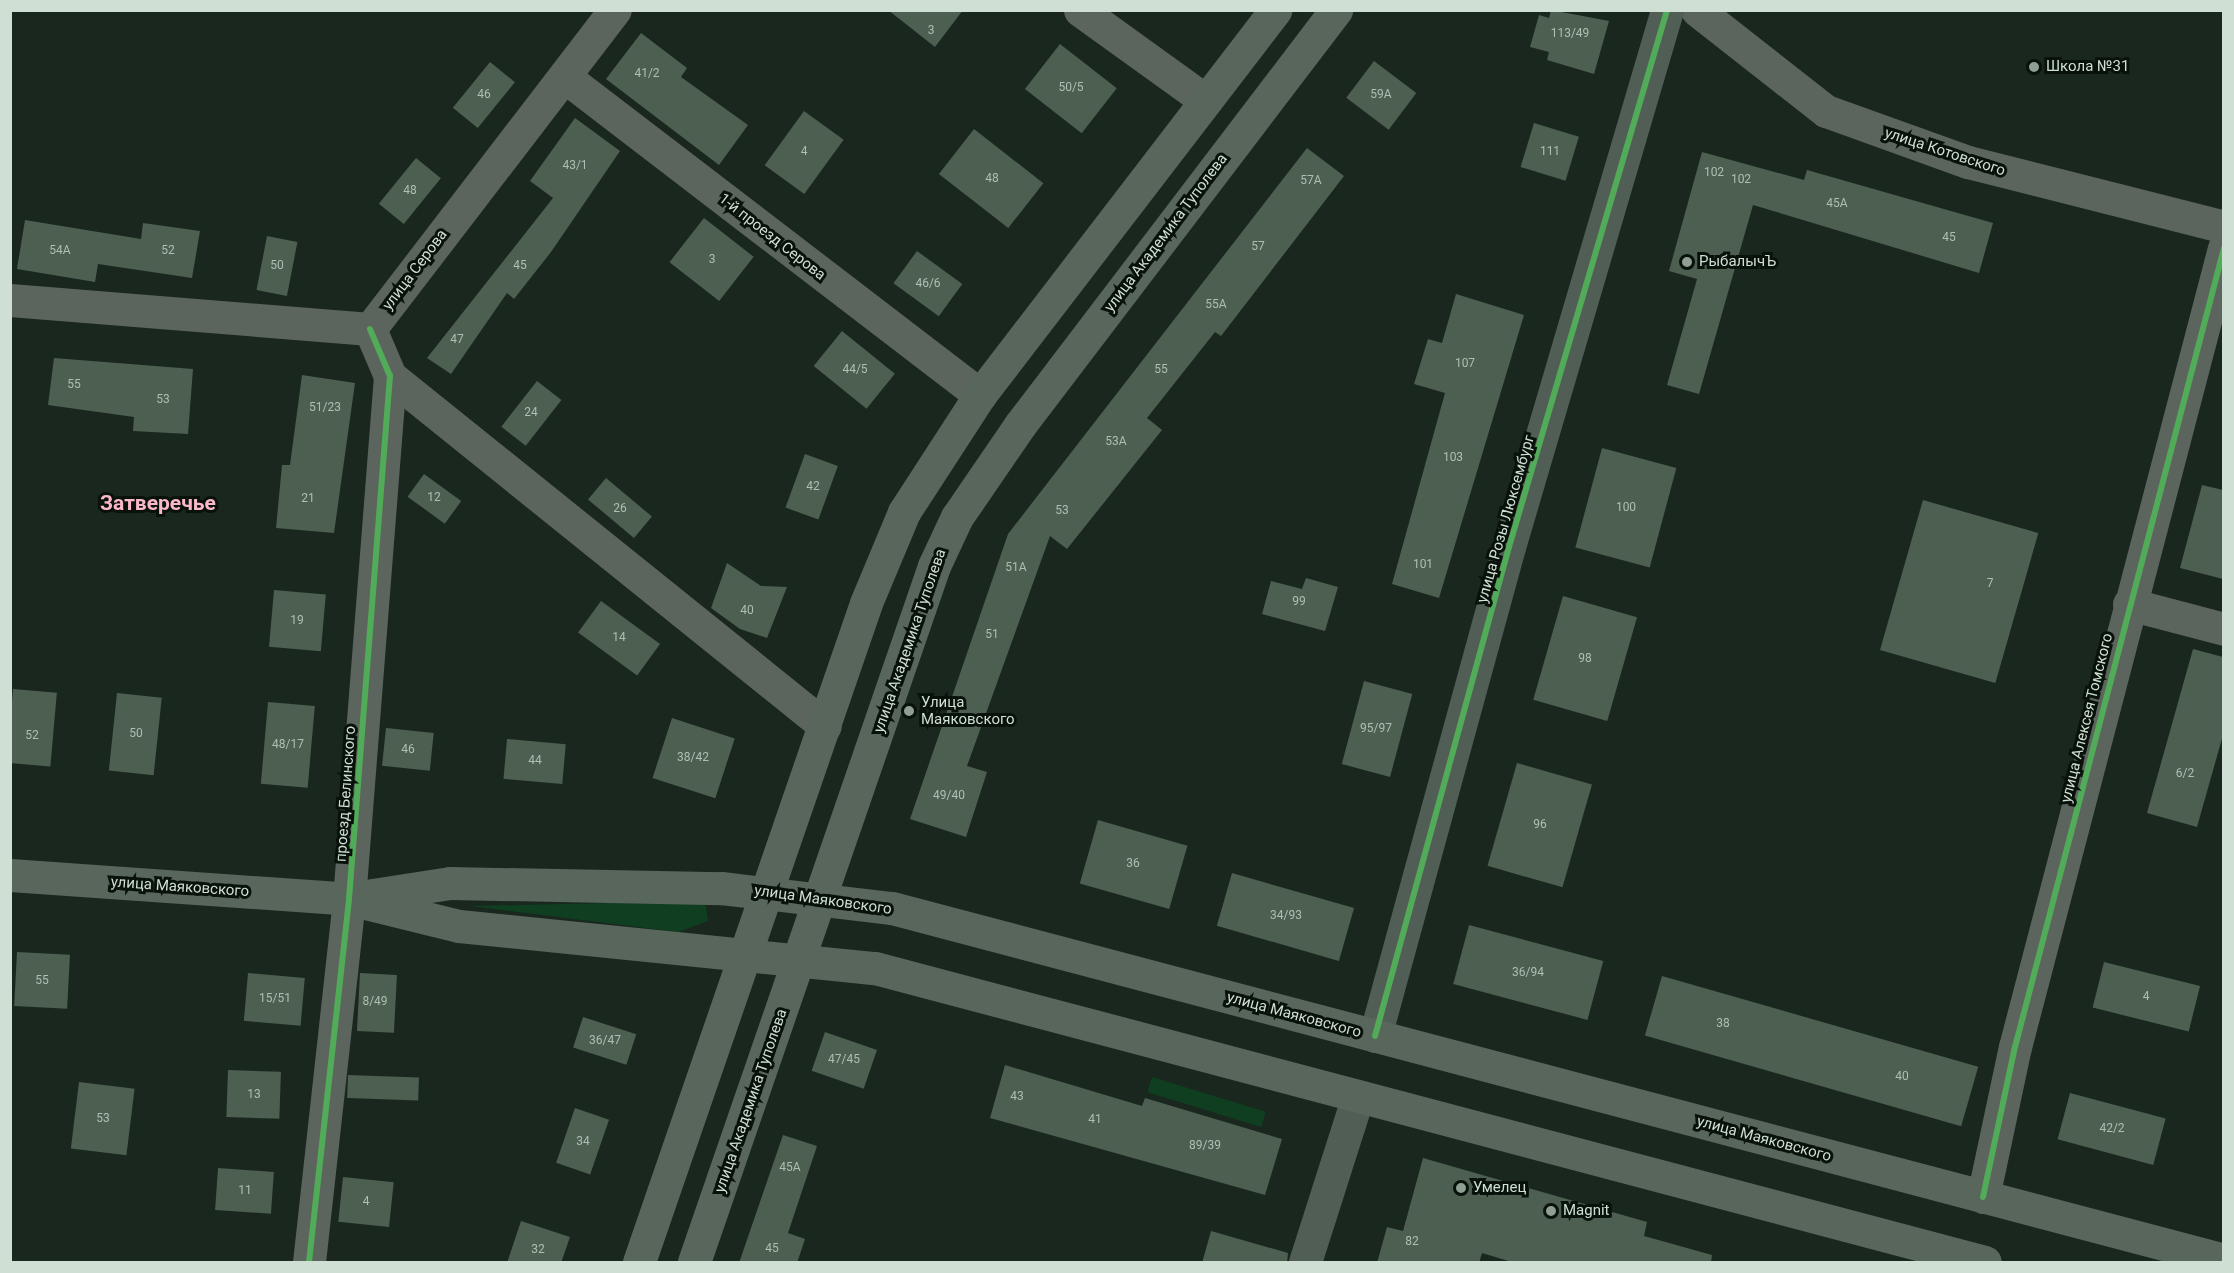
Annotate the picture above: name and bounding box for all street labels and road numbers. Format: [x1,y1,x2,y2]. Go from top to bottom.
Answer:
street label: улица Котовского [1882,124,2008,180]
street label: улица Академика Туполева [1101,150,1231,316]
street label: 1-й проезд Серова [715,190,829,284]
street label: улица Серова [379,226,451,314]
street label: улица Розы Люксембург [1473,433,1539,605]
street label: улица Академика Туполева [870,546,950,736]
street label: улица Алексея Томского [2057,631,2117,805]
street label: проезд Белинского [332,725,360,863]
street label: улица Маяковского [110,873,250,901]
street label: улица Маяковского [753,881,893,919]
street label: улица Маяковского [1225,988,1363,1042]
street label: улица Академика Туполева [711,1006,791,1196]
street label: улица Маяковского [1695,1112,1833,1166]

